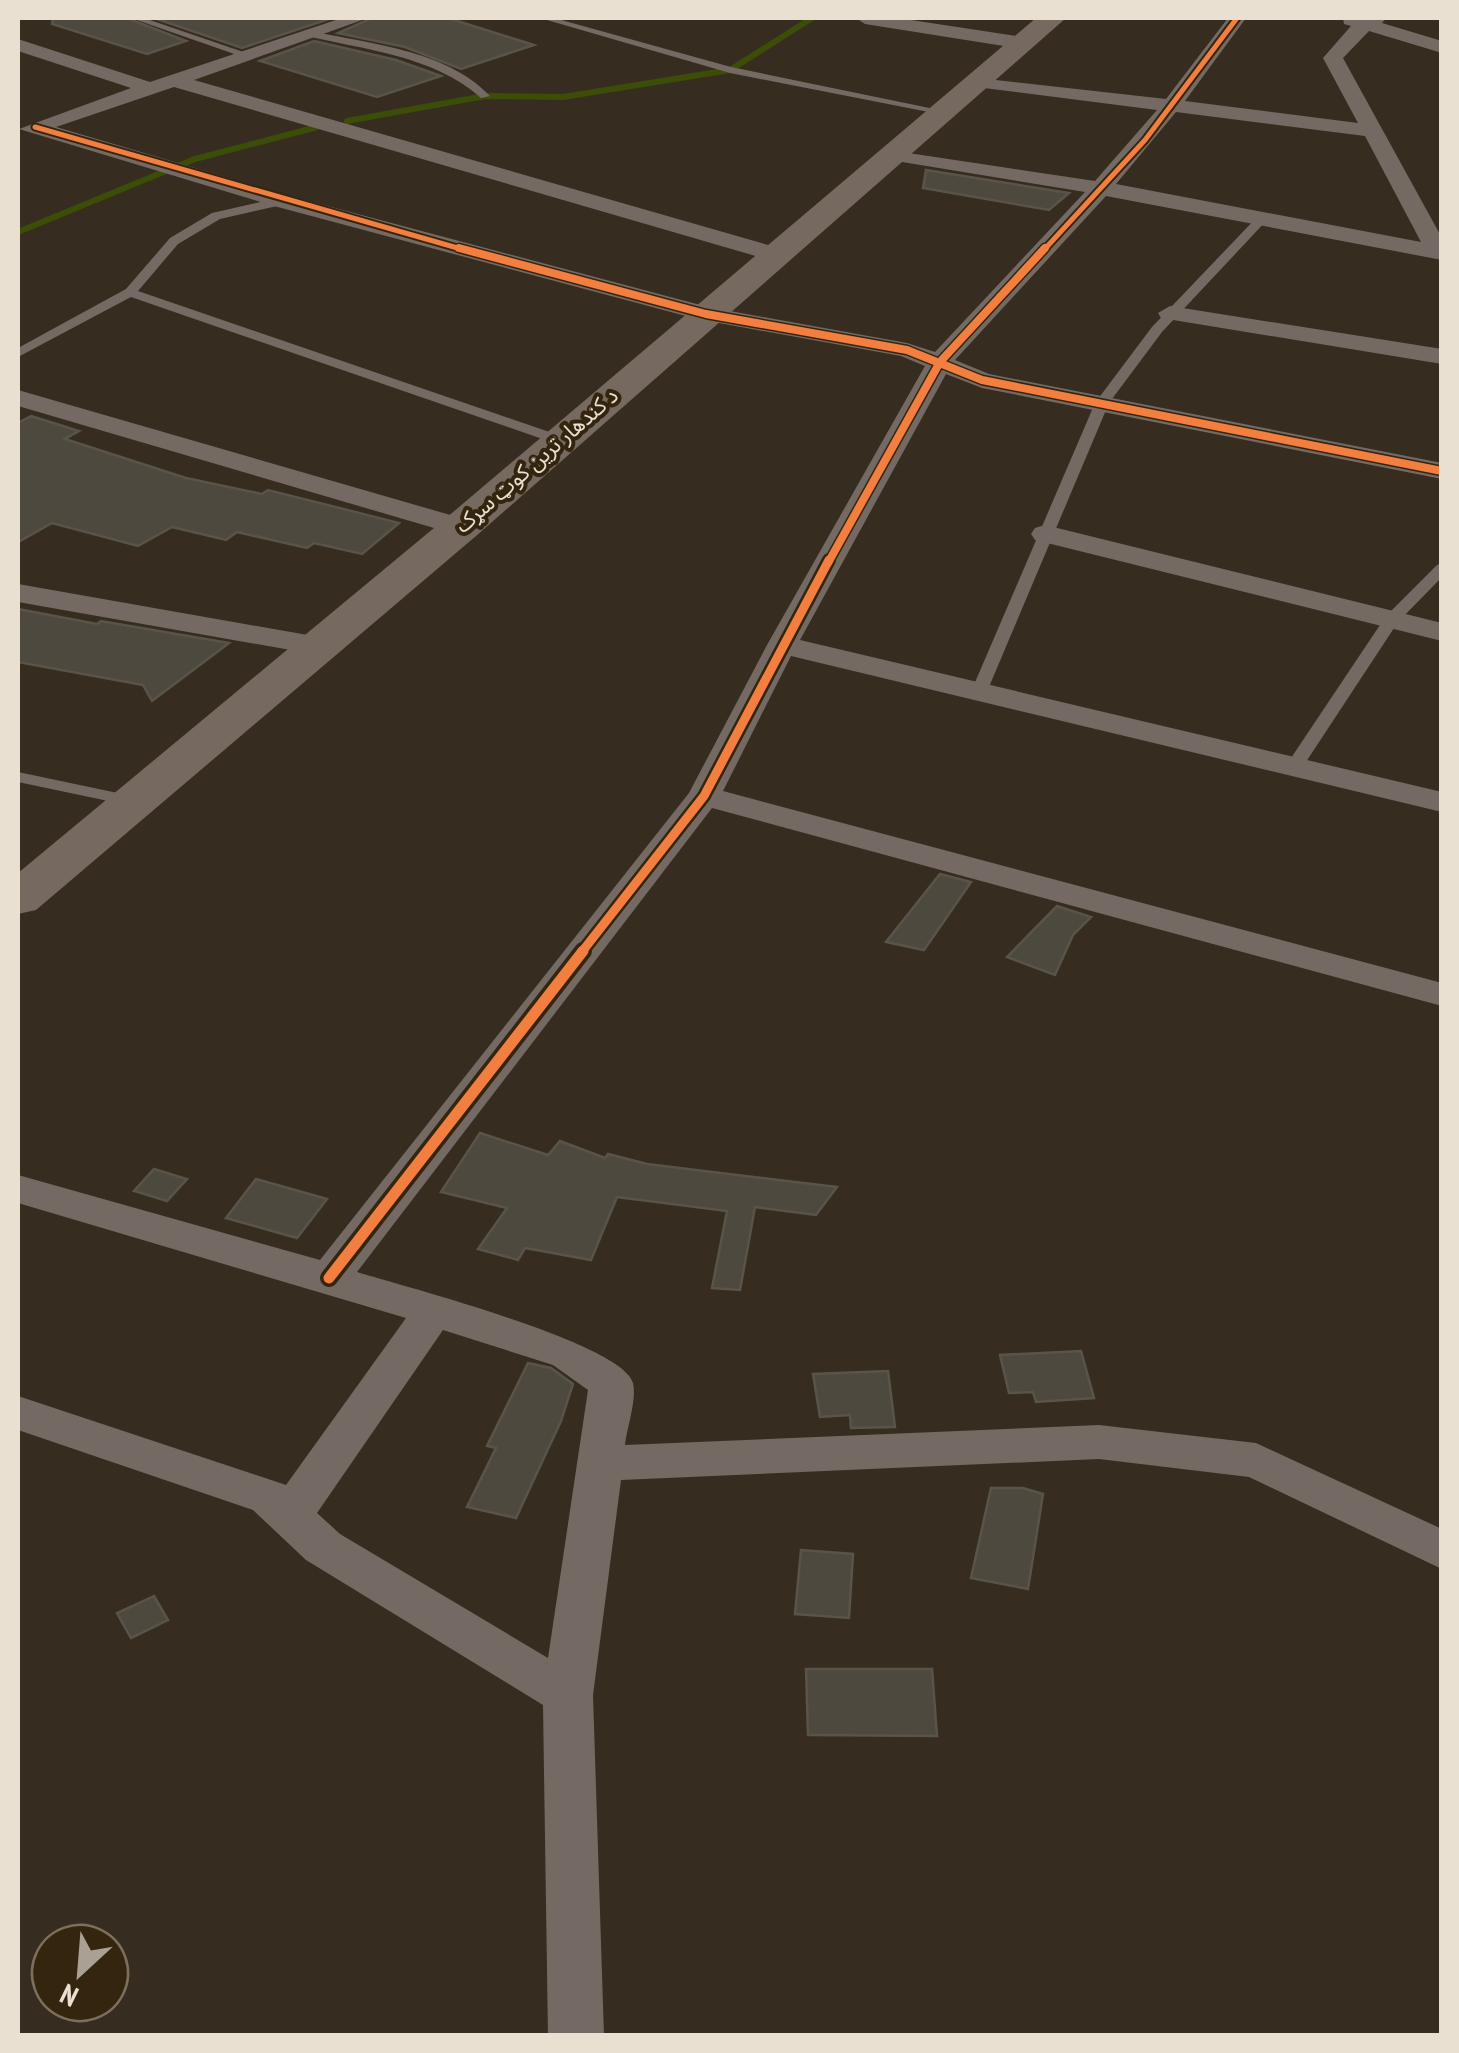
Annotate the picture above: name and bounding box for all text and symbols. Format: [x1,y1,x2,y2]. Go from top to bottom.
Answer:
street label: د کندهار ترين کوټ سړک [449,381,623,539]
north arrow [30,1923,130,2023]
text: N [54,1976,84,2016]

